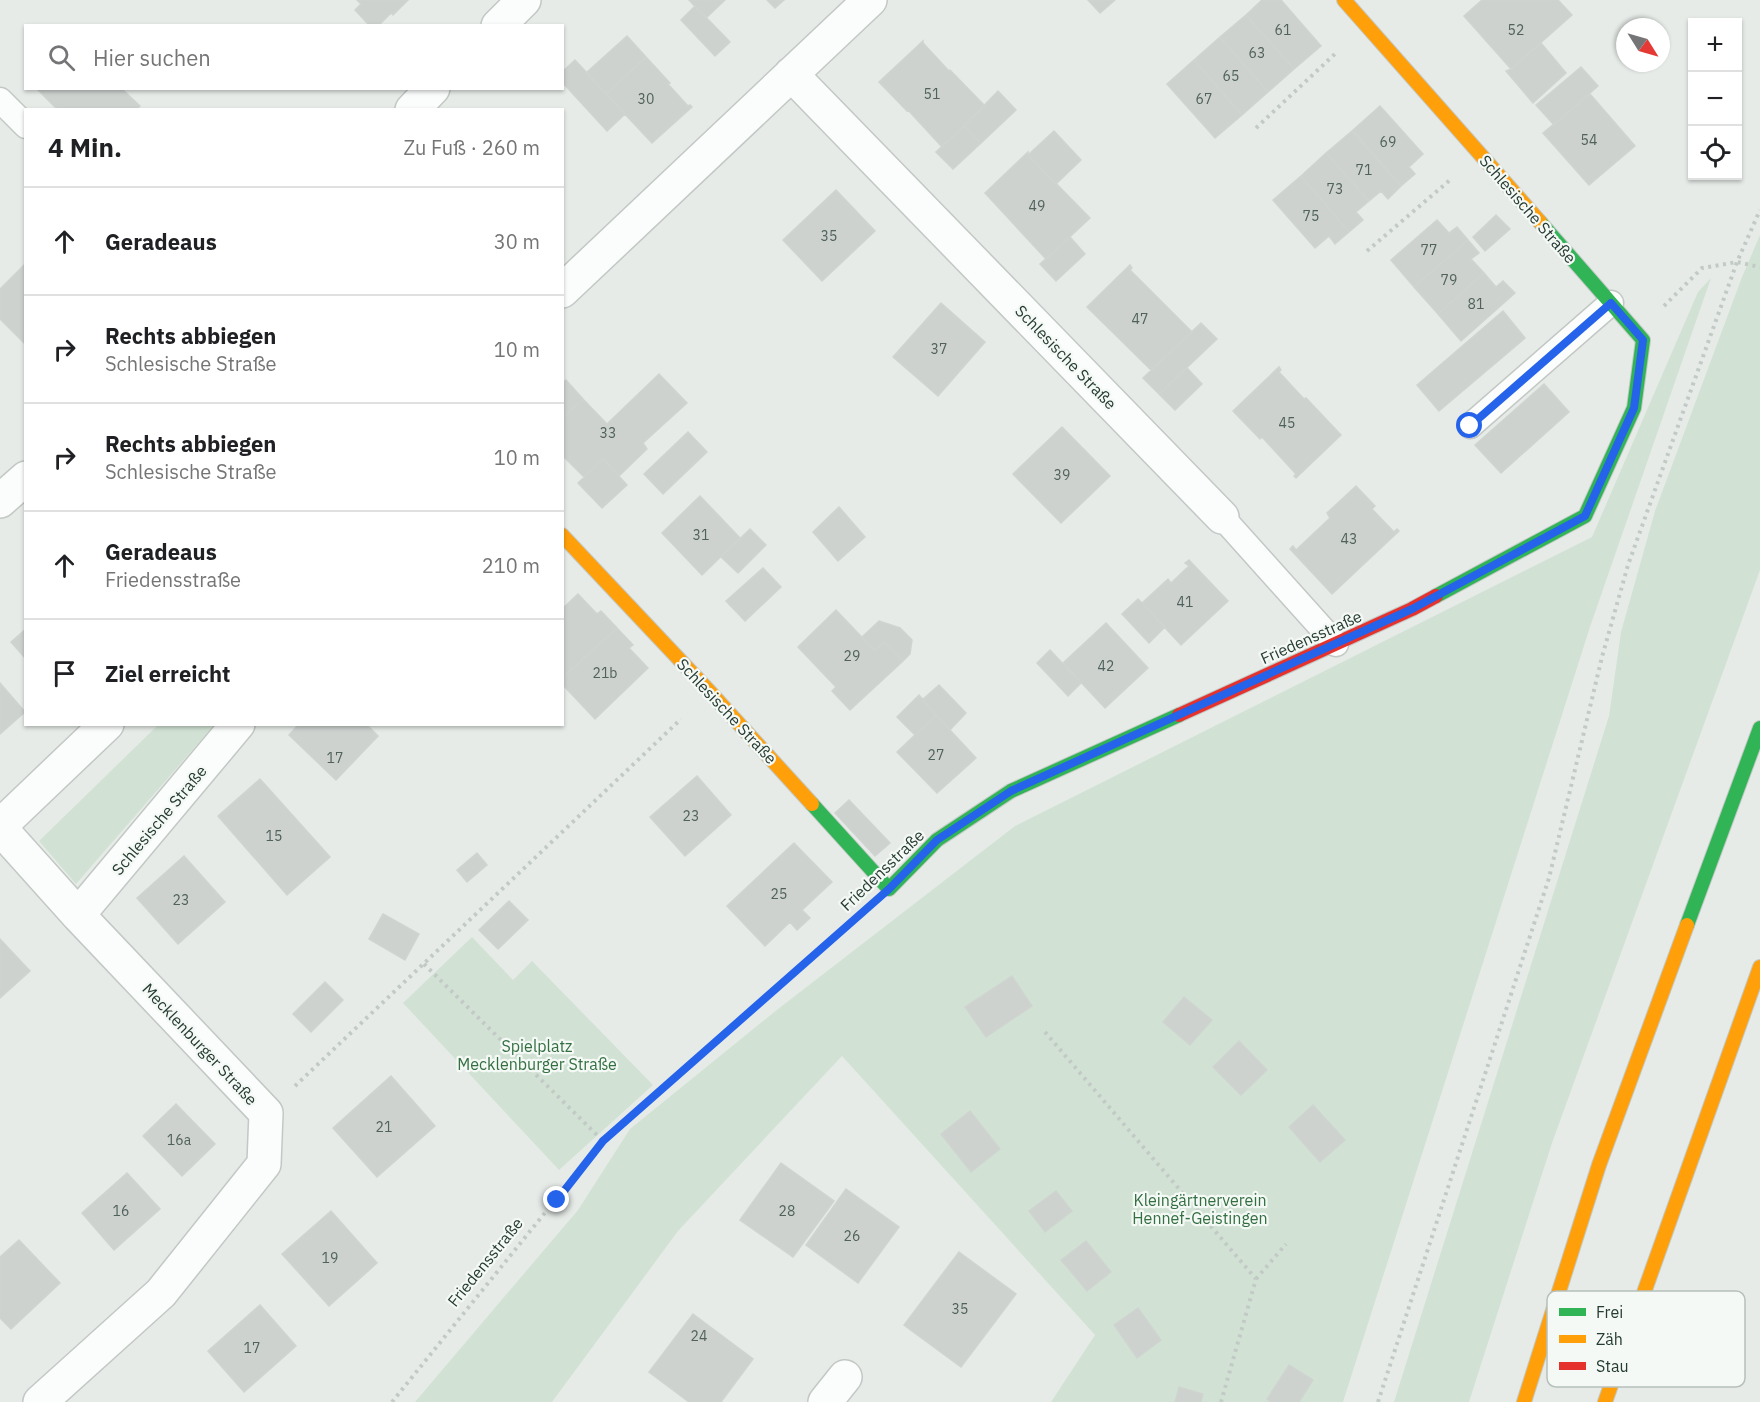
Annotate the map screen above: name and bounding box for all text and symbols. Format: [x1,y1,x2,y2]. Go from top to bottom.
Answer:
north arrow [1616,18,1670,72]
map controls [1688,18,1742,180]
button: + [1688,18,1742,72]
house number: 61 [1275,21,1291,39]
house number: 52 [1508,21,1524,39]
search box [24,24,564,90]
icon: search [45,41,78,74]
text: Hier suchen [93,43,211,72]
house number: 63 [1249,44,1265,62]
house number: 65 [1223,67,1239,85]
button: − [1688,72,1742,126]
house number: 51 [924,85,940,103]
house number: 30 [638,90,654,108]
house number: 67 [1196,90,1212,108]
button: locate [1688,126,1742,180]
text: 4 Min. [48,130,122,164]
house number: 54 [1581,131,1597,149]
house number: 69 [1380,133,1396,151]
text: Zu Fuß · 260 m [403,134,540,161]
street label: Schlesische Straße [1475,151,1581,267]
house number: 71 [1356,161,1372,179]
house number: 73 [1327,180,1343,198]
house number: 49 [1029,197,1045,215]
house number: 75 [1303,207,1319,225]
icon: ahead [48,225,81,258]
text: Geradeaus [105,227,217,256]
house number: 35 [821,227,837,245]
text: 30 m [494,228,540,255]
house number: 77 [1421,241,1437,259]
house number: 79 [1441,271,1457,289]
house number: 81 [1468,295,1484,313]
street label: Schlesische Straße [1011,301,1121,413]
house number: 47 [1132,310,1148,328]
text: Rechts abbiegen [105,321,276,350]
icon: right [48,333,81,366]
text: 10 m [494,336,540,363]
house number: 37 [931,340,947,358]
text: Schlesische Straße [105,350,276,377]
route start [1456,412,1482,438]
house number: 45 [1279,414,1295,432]
house number: 33 [600,424,616,442]
text: Rechts abbiegen [105,429,276,458]
icon: right [48,441,81,474]
text: 10 m [494,444,540,471]
text: Schlesische Straße [105,458,276,485]
house number: 39 [1054,466,1070,484]
house number: 31 [693,526,709,544]
house number: 43 [1341,530,1357,548]
text: Geradeaus [105,537,217,566]
icon: ahead [48,549,81,582]
text: 210 m [482,552,540,579]
text: Friedensstraße [105,566,241,593]
house number: 41 [1177,593,1193,611]
street label: Friedensstraße [1257,606,1365,668]
house number: 29 [844,647,860,665]
street label: Schlesische Straße [673,654,781,768]
icon: arrive [48,657,81,690]
house number: 42 [1098,657,1114,675]
text: Ziel erreicht [105,659,230,688]
house number: 21b [593,664,617,682]
house number: 27 [928,746,944,764]
house number: 17 [327,749,343,767]
street label: Schlesische Straße [107,761,211,879]
house number: 23 [683,807,699,825]
street label: Friedensstraße [836,825,928,915]
house number: 15 [266,827,282,845]
house number: 25 [771,885,787,903]
house number: 23 [173,891,189,909]
street label: Mecklenburger Straße [138,979,262,1109]
park label: Spielplatz Mecklenburger Straße [457,1036,617,1074]
house number: 21 [376,1118,392,1136]
house number: 16a [167,1131,192,1149]
route end [543,1186,569,1212]
park label: Kleingärtnerverein Hennef-Geistingen [1132,1190,1268,1228]
house number: 16 [113,1202,129,1220]
house number: 28 [779,1202,795,1220]
street label: Friedensstraße [443,1213,527,1311]
house number: 26 [844,1227,860,1245]
house number: 19 [322,1249,338,1267]
legend [1547,1291,1745,1387]
house number: 35 [952,1300,968,1318]
text: Frei [1596,1302,1623,1322]
house number: 24 [691,1327,707,1345]
text: Zäh [1596,1329,1623,1349]
house number: 17 [244,1339,260,1357]
text: Stau [1596,1356,1629,1376]

